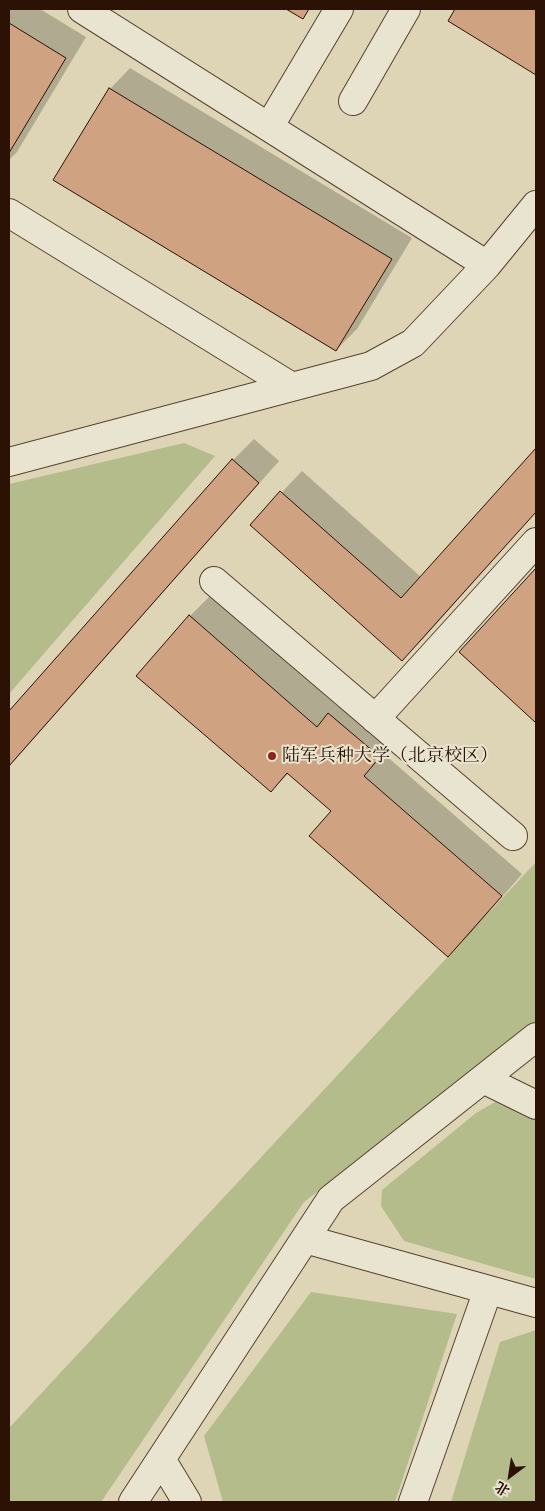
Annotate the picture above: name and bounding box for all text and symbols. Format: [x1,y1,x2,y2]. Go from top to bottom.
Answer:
place label: 陆军兵种大学（北京校区） [282,745,498,767]
marker: 陆军兵种大学（北京校区） [266,750,278,762]
north arrow [485,1451,535,1501]
text: 北 [492,1478,513,1500]

